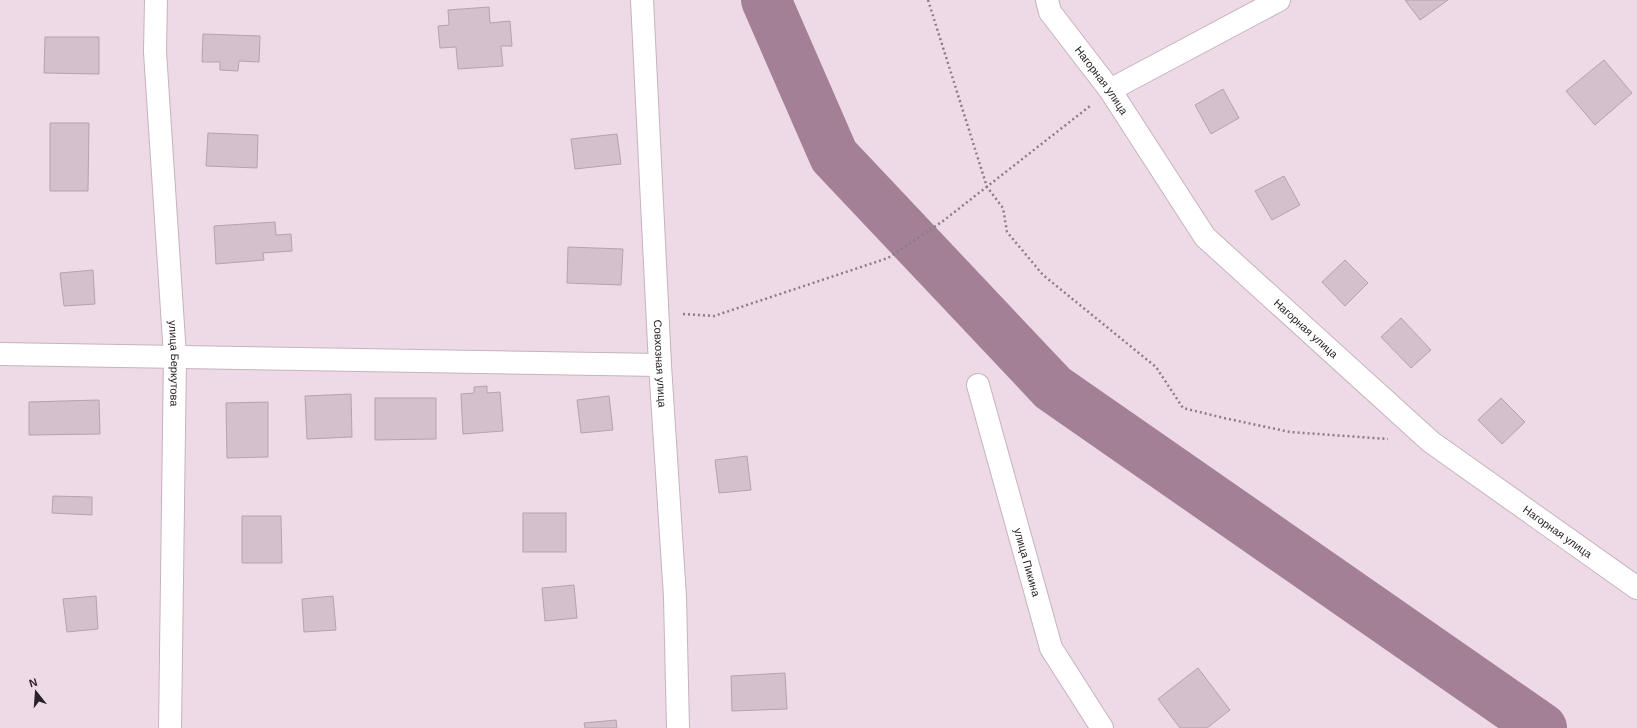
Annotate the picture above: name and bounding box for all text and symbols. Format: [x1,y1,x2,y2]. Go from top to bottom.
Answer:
street label: Нагорная улица [1073,44,1131,118]
street label: Нагорная улица [1272,297,1341,361]
street label: Совхозная улица [652,319,669,409]
street label: улица Беркутова [167,320,181,407]
street label: Нагорная улица [1521,503,1595,561]
street label: улица Пикина [1012,527,1043,599]
north arrow [16,672,56,712]
text: N [28,676,39,689]

